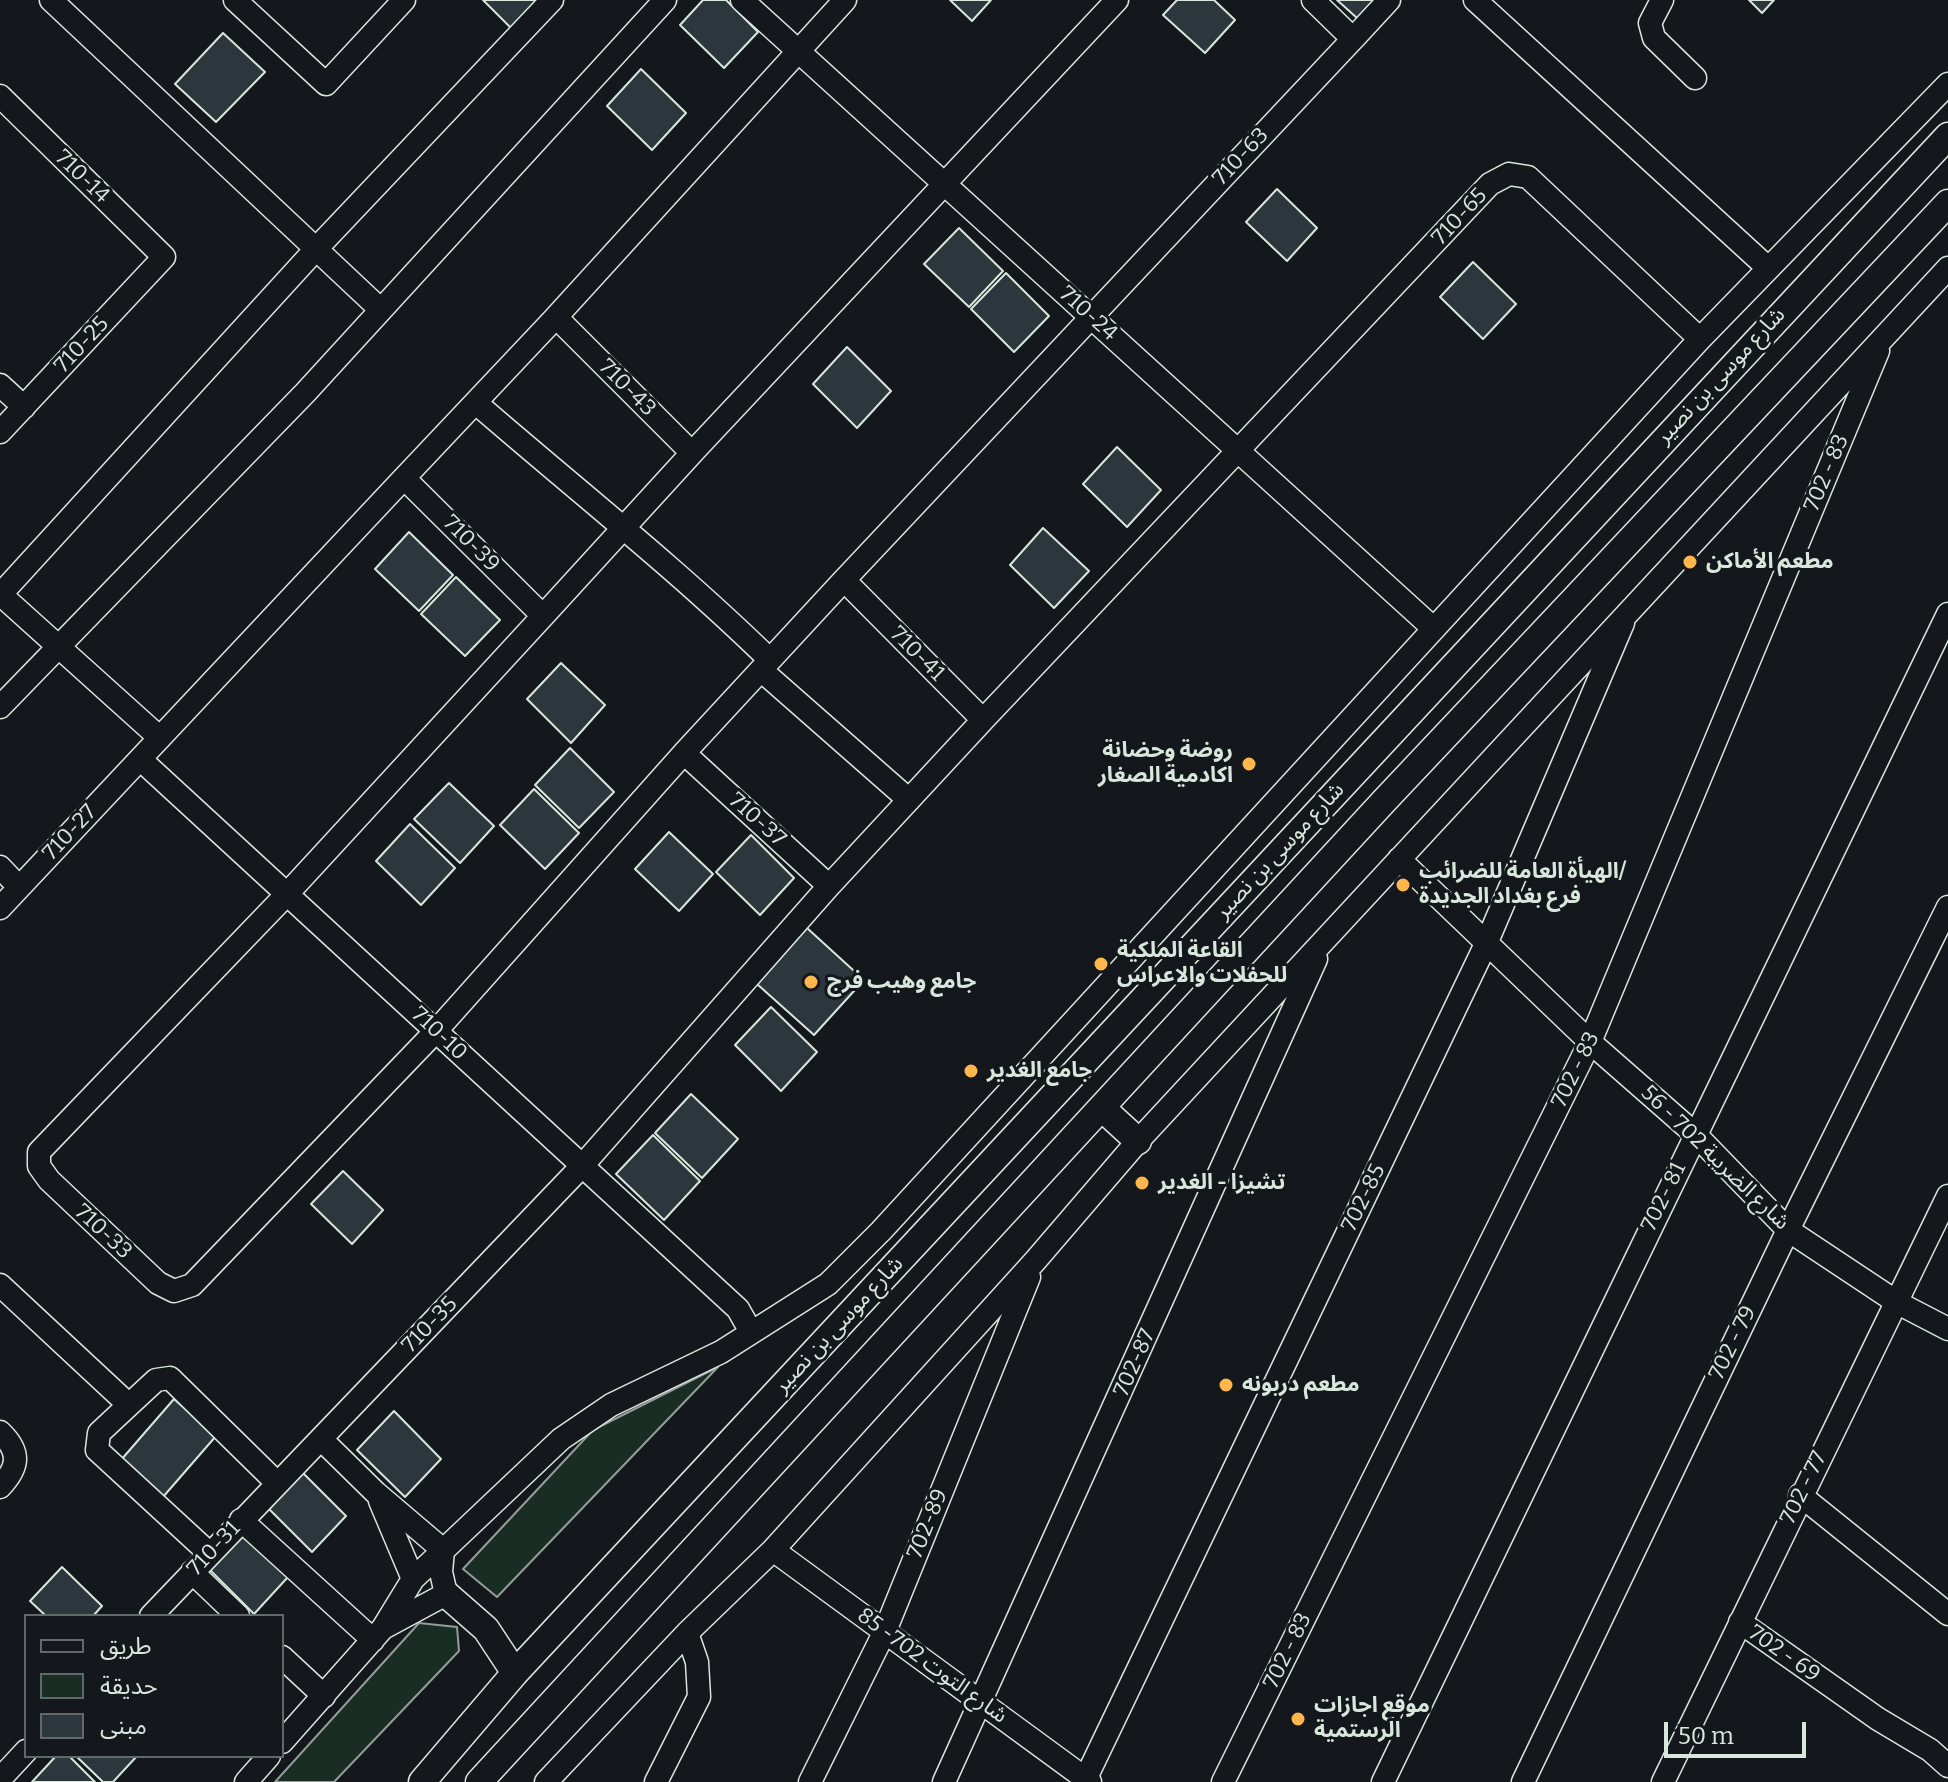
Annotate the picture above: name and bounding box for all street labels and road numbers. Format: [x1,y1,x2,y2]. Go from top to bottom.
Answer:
street label: 710-63 [1208,123,1274,191]
street label: 710-14 [49,145,115,209]
street label: 710-65 [1427,183,1493,251]
street label: 710-24 [1054,281,1122,347]
street label: شارع موسى بن نصير [1651,302,1791,450]
street label: 710-25 [49,311,115,379]
street label: 710-43 [593,354,661,422]
street label: 702 - 83 [1799,431,1855,515]
street label: 710-39 [437,510,505,578]
street label: 710-41 [884,621,950,687]
street label: شارع موسى بن نصير [1210,777,1350,925]
street label: 710-37 [723,788,791,852]
street label: 710-27 [38,800,102,866]
street label: 710-10 [406,1002,472,1066]
street label: 702 - 83 [1546,1028,1606,1112]
street label: شارع الضريبة 702 - 56 [1635,1080,1795,1236]
street label: 702- 81 [1636,1158,1692,1236]
street label: 702-85 [1336,1160,1392,1236]
street label: 710-33 [69,1199,137,1265]
street label: شارع موسى بن نصير [769,1251,909,1399]
street label: 710-35 [397,1291,463,1359]
street label: 702 - 79 [1704,1302,1762,1384]
street label: 702-87 [1108,1325,1162,1401]
street label: 702 - 77 [1775,1447,1833,1529]
street label: 702-89 [902,1485,954,1563]
street label: 710-31 [182,1516,246,1582]
street label: شارع التوت 702- 85 [852,1603,1012,1729]
street label: 702 - 83 [1258,1609,1318,1693]
street label: 702 - 69 [1743,1620,1825,1688]

